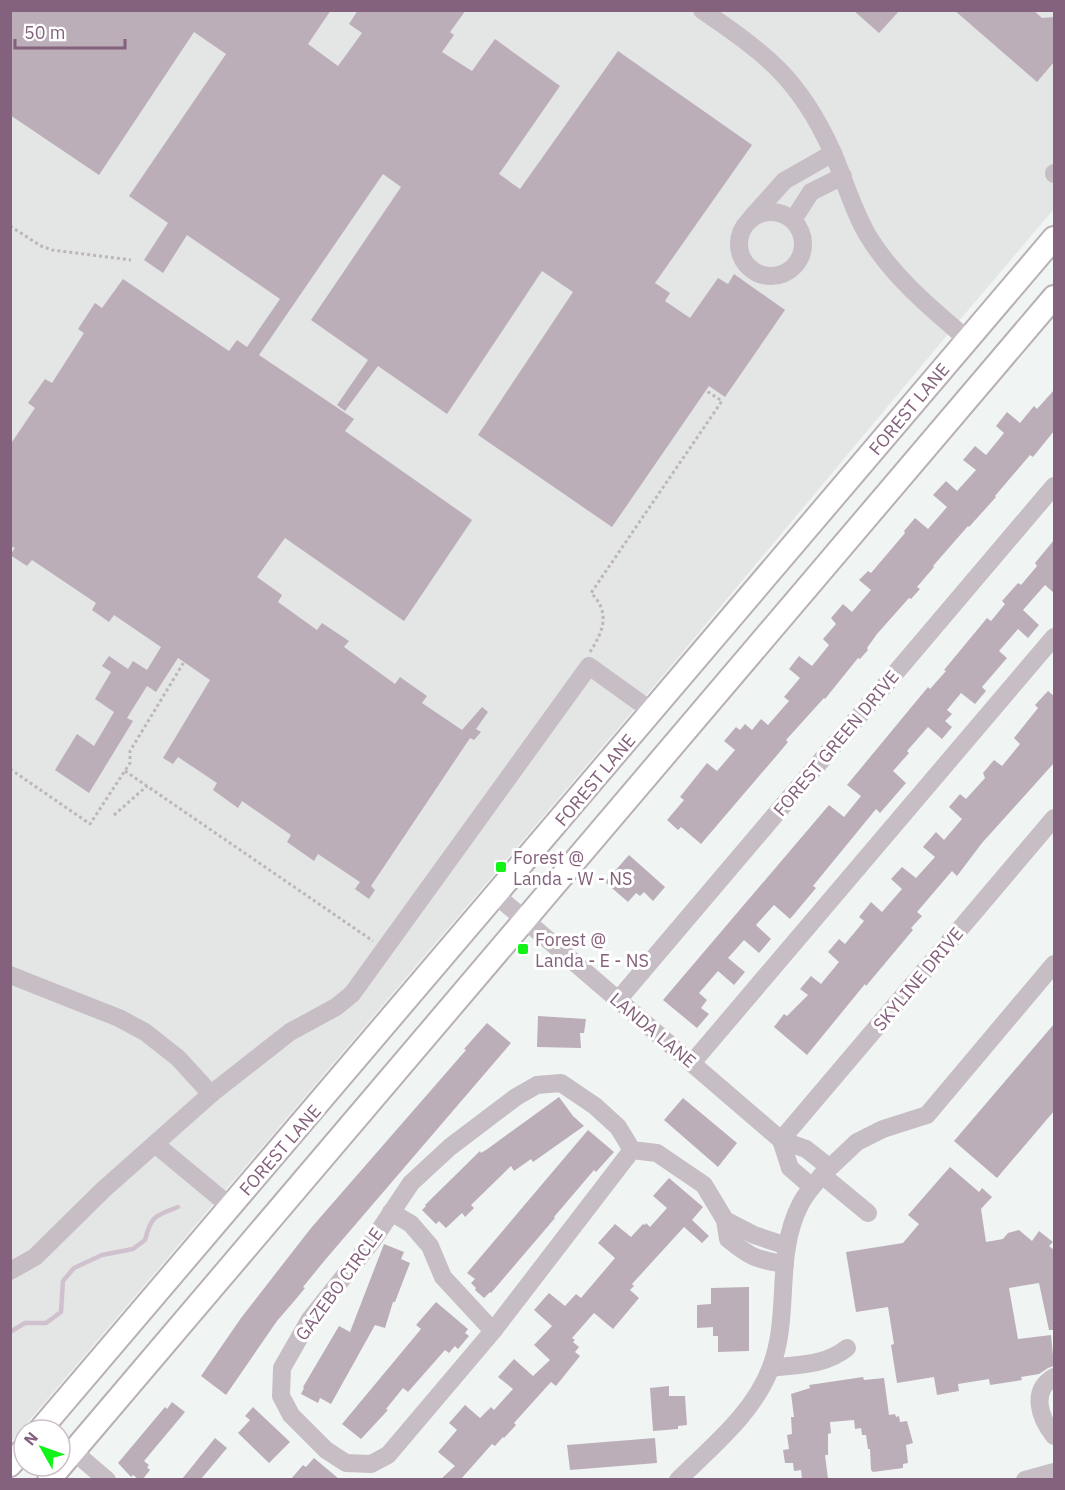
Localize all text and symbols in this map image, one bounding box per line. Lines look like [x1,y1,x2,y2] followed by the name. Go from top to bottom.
[15,12,124,50] scale bar
[24,21,66,44] text: 50 m
[864,358,954,460] street label: FOREST LANE
[768,665,904,821] street label: FOREST GREEN DRIVE
[550,729,640,831] street label: FOREST LANE
[513,846,632,890] place label: Forest @ Landa - W - NS
[494,860,508,874] marker: Forest @ Landa - W - NS
[868,922,968,1036] street label: SKYLINE DRIVE
[535,928,649,972] place label: Forest @ Landa - E - NS
[516,942,530,956] marker: Forest @ Landa - E - NS
[605,987,701,1073] street label: LANDA LANE
[234,1100,326,1200] street label: FOREST LANE
[290,1223,388,1345] street label: GAZEBO CIRCLE
[12,1418,72,1478] north arrow
[19,1427,42,1449] text: N

